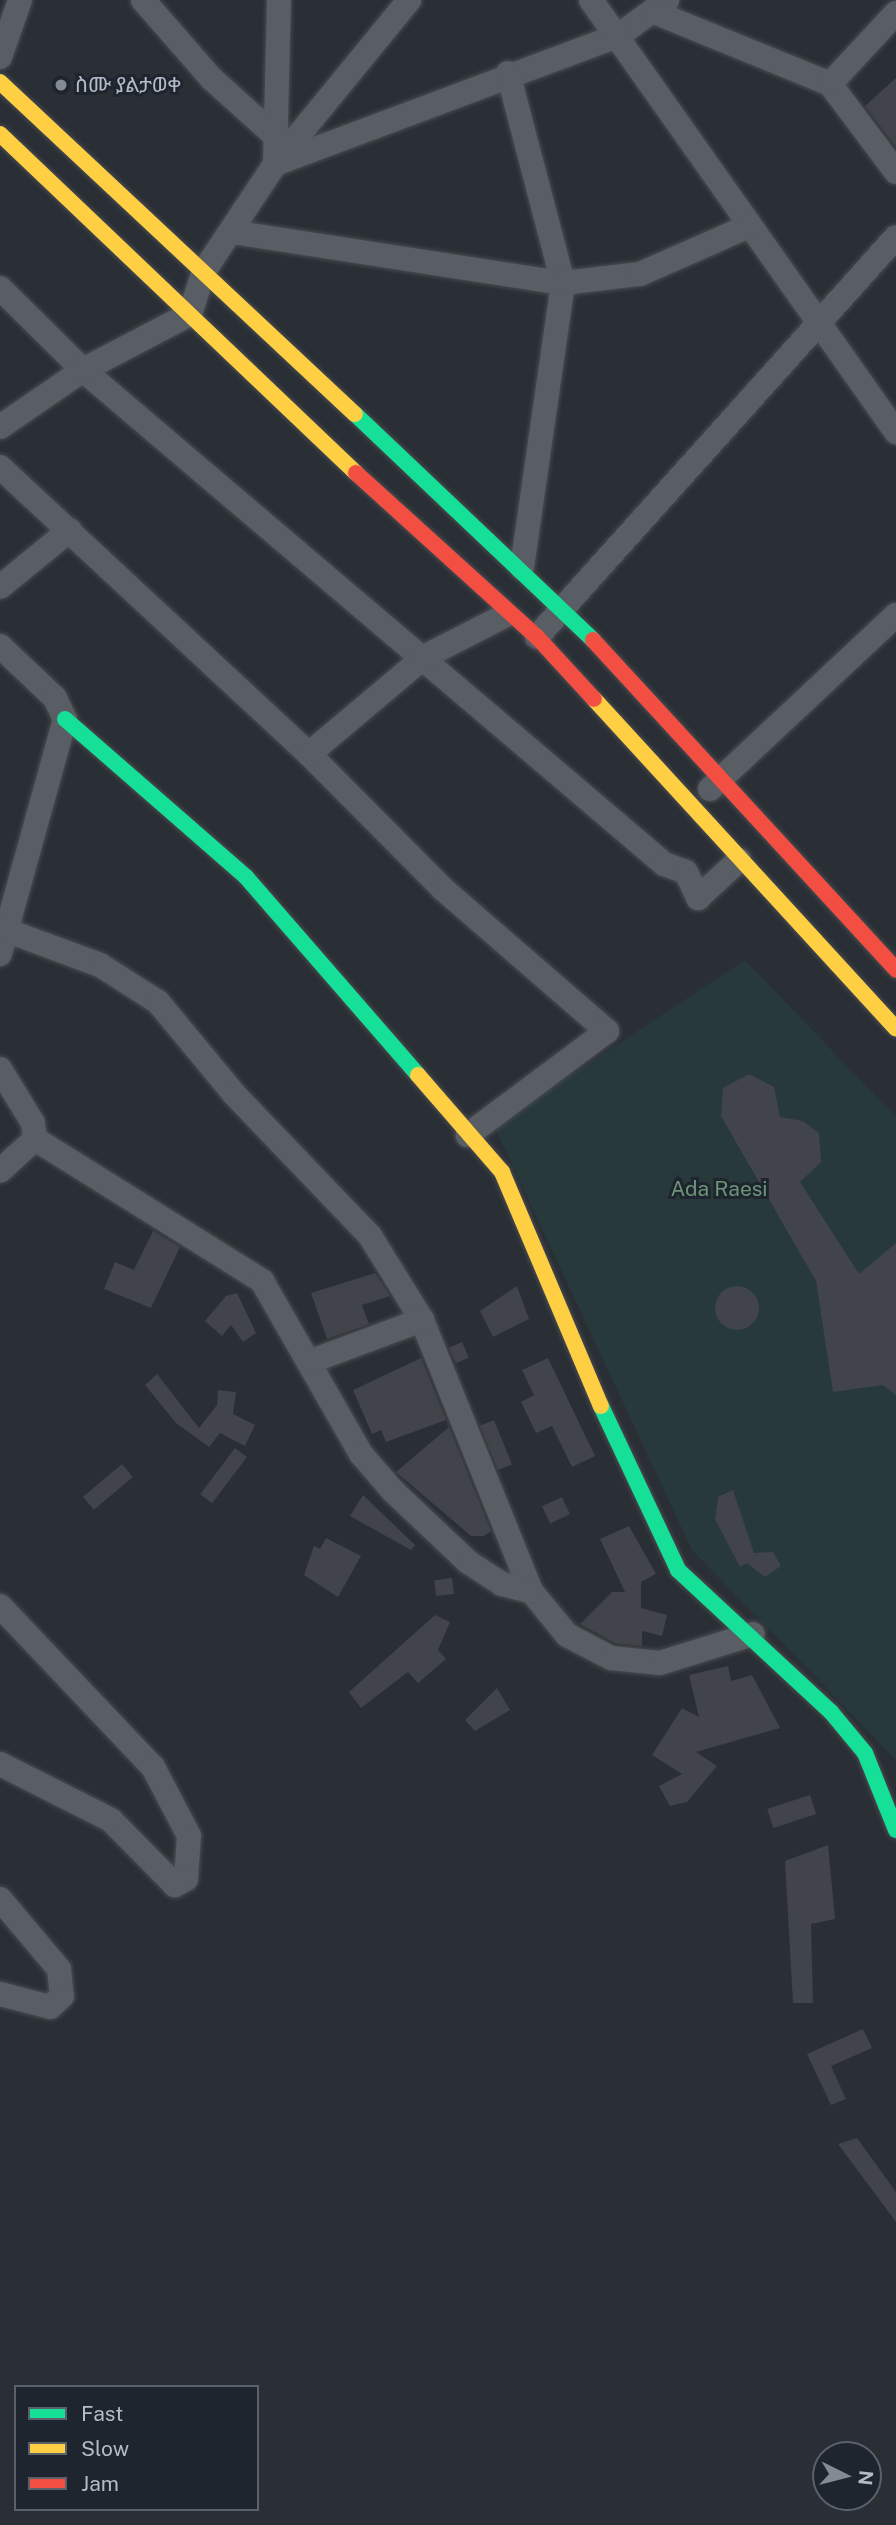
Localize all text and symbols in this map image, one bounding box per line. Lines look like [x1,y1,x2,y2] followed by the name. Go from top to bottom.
[75,72,181,98] place label: ስሙ ያልታወቀ
[53,77,69,93] marker: ስሙ ያልታወቀ
[670,1176,768,1202] park label: Ada Raesi
[14,2385,259,2511] legend
[81,2401,123,2426] text: Fast
[81,2436,129,2461] text: Slow
[812,2441,882,2511] north arrow
[854,2469,878,2487] text: N
[81,2471,119,2496] text: Jam

